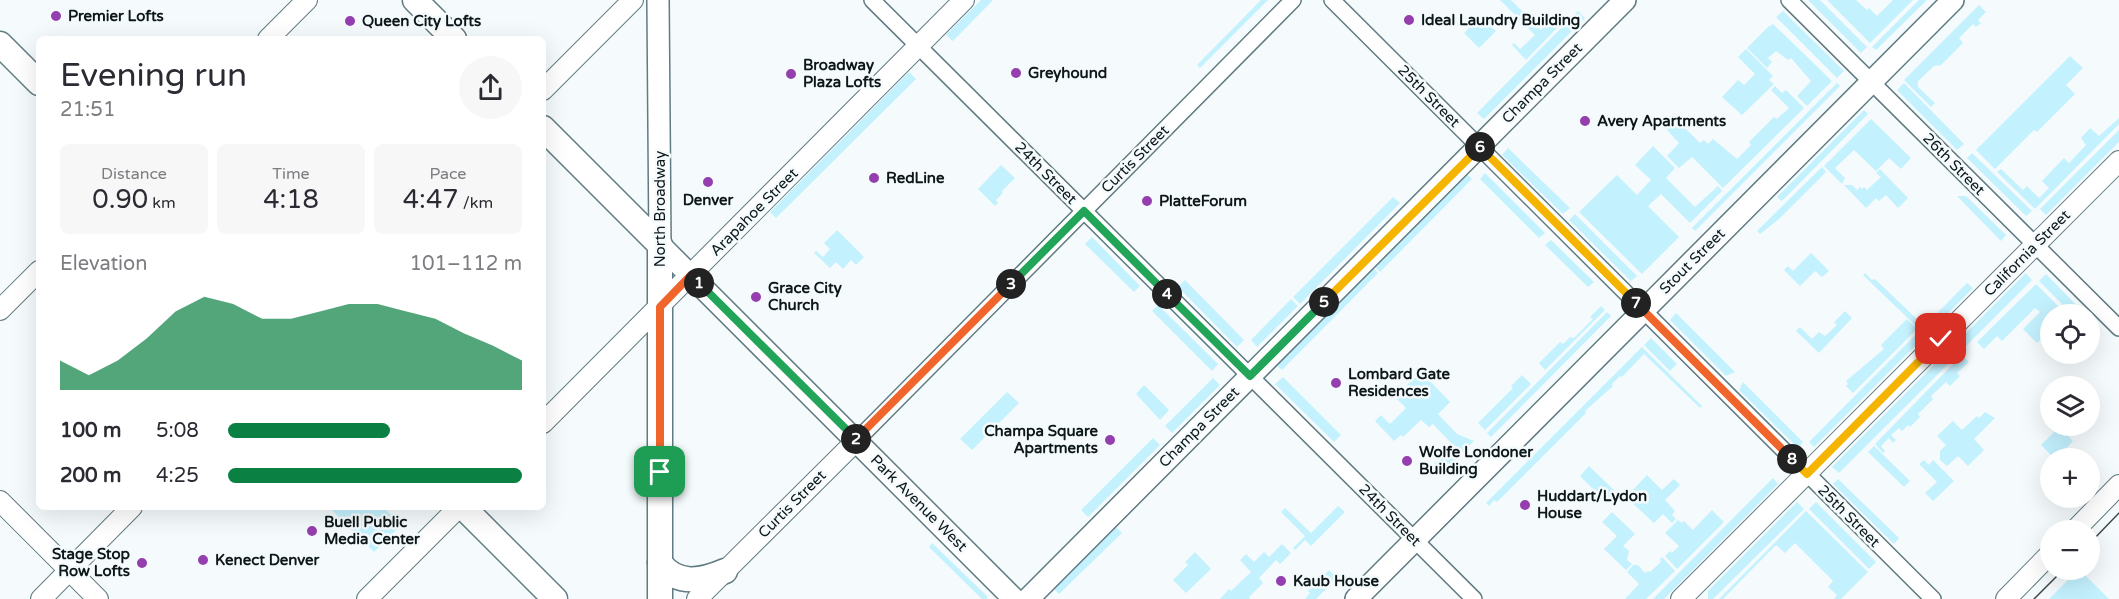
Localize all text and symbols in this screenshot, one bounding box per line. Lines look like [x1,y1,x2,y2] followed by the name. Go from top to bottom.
[68,7,164,25] place label: Premier Lofts
[49,9,63,23] marker: Premier Lofts
[1421,11,1580,30] place label: Ideal Laundry Building
[362,12,481,31] place label: Queen City Lofts
[1402,13,1416,27] marker: Ideal Laundry Building
[343,14,357,28] marker: Queen City Lofts
[1498,39,1586,127] street label: Champa Street
[60,56,247,95] text: Evening run
[459,56,522,119] button: share
[803,56,881,91] place label: Broadway Plaza Lofts
[1394,61,1464,131] street label: 25th Street
[1028,64,1107,83] place label: Greyhound
[1009,66,1023,80] marker: Greyhound
[784,67,798,81] marker: Broadway Plaza Lofts
[60,98,115,122] text: 21:51
[1597,112,1726,131] place label: Avery Apartments
[1578,114,1592,128] marker: Avery Apartments
[1097,121,1173,197] street label: Curtis Street
[1919,129,1989,199] street label: 26th Street
[1465,132,1495,162] pin: 6
[1475,137,1485,157] text: 6
[1011,138,1081,208] street label: 24th Street
[651,151,669,267] street label: North Broadway
[101,164,167,184] text: Distance
[272,164,310,184] text: Time
[430,164,466,184] text: Pace
[706,164,802,260] street label: Arapahoe Street
[886,169,945,187] place label: RedLine
[867,171,881,185] marker: RedLine
[701,175,715,189] marker: Denver
[92,184,148,215] text: 0.90
[263,184,319,215] text: 4:18
[403,184,459,215] text: 4:47
[683,191,734,209] place label: Denver
[1159,192,1247,210] place label: PlatteForum
[148,193,176,213] text: km
[459,193,493,213] text: /km
[1140,194,1154,208] marker: PlatteForum
[1980,206,2074,300] street label: California Street
[1655,224,1729,298] street label: Stout Street
[60,252,147,276] text: Elevation
[409,252,522,276] text: 101–112 m
[684,268,714,298] pin: 1
[996,269,1026,299] pin: 3
[694,273,704,293] text: 1
[1006,274,1016,294] text: 3
[768,279,842,314] place label: Grace City Church
[1152,279,1182,309] pin: 4
[1162,284,1172,304] text: 4
[1309,287,1339,317] pin: 5
[1621,288,1651,318] pin: 7
[749,290,763,304] marker: Grace City Church
[1319,292,1329,312] text: 5
[1631,293,1641,313] text: 7
[2040,304,2100,580] map controls
[2040,304,2100,364] button: locate
[1915,313,1966,364] pin
[1924,322,1957,355] icon: check
[1348,365,1451,400] place label: Lombard Gate Residences
[1329,376,1343,390] marker: Lombard Gate Residences
[2040,376,2100,436] button: layers
[1155,383,1243,471] street label: Champa Street
[60,419,121,443] text: 100 m
[156,419,199,443] text: 5:08
[984,422,1099,458] place label: Champa Square Apartments
[841,424,871,454] pin: 2
[851,429,861,449] text: 2
[1103,433,1117,447] marker: Champa Square Apartments
[1419,443,1533,479] place label: Wolfe Londoner Building
[1777,444,1807,474] pin: 8
[634,446,685,497] pin
[2040,448,2100,508] button: +
[1787,449,1797,469] text: 8
[867,451,971,555] street label: Park Avenue West
[1400,454,1414,468] marker: Wolfe Londoner Building
[643,455,676,488] icon: arrive
[60,464,121,488] text: 200 m
[156,464,199,488] text: 4:25
[754,466,830,542] street label: Curtis Street
[1355,480,1425,550] street label: 24th Street
[1814,481,1884,551] street label: 25th Street
[1537,487,1647,522] place label: Huddart/Lydon House
[1518,498,1532,512] marker: Huddart/Lydon House
[324,513,420,548] place label: Buell Public Media Center
[2040,520,2100,580] button: −
[305,524,319,538] marker: Buell Public Media Center
[52,545,131,580] place label: Stage Stop Row Lofts
[215,551,320,569] place label: Kenect Denver
[196,553,210,567] marker: Kenect Denver
[135,556,149,570] marker: Stage Stop Row Lofts
[1293,572,1379,590] place label: Kaub House
[1274,574,1288,588] marker: Kaub House

